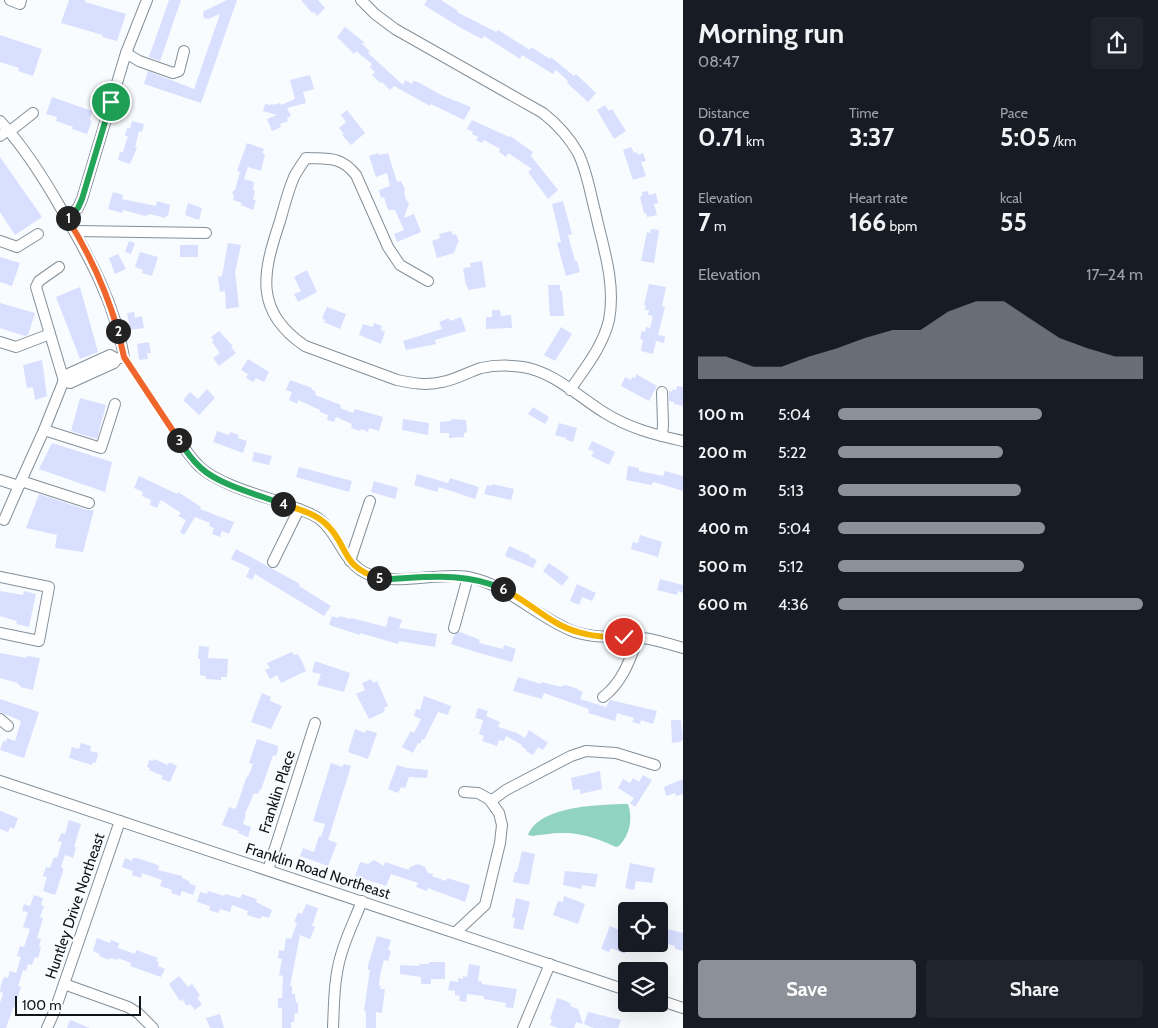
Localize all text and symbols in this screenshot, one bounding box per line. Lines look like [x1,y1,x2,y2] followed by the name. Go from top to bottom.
[698,16,844,50] text: Morning run
[1091,17,1143,69] button: share
[698,52,740,71] text: 08:47
[90,81,132,123] pin
[97,88,125,116] icon: arrive
[698,104,750,122] text: Distance
[849,104,879,122] text: Time
[1000,104,1028,122] text: Pace
[698,122,743,152] text: 0.71
[849,122,894,152] text: 3:37
[1000,122,1050,152] text: 5:05
[743,132,765,150] text: km
[1050,132,1076,150] text: /km
[698,189,753,207] text: Elevation
[849,189,908,207] text: Heart rate
[1000,189,1022,207] text: kcal
[56,206,80,230] pin: 1
[698,207,711,237] text: 7
[849,207,886,237] text: 166
[1000,207,1027,237] text: 55
[66,209,71,227] text: 1
[711,217,726,235] text: m
[886,217,917,235] text: bpm
[698,265,761,284] text: Elevation
[1086,265,1143,284] text: 17–24 m
[106,318,130,344] pin: 2
[115,322,122,340] text: 2
[698,405,744,424] text: 100 m
[778,405,810,424] text: 5:04
[166,428,192,452] pin: 3
[176,431,183,449] text: 3
[698,443,747,462] text: 200 m
[778,443,807,462] text: 5:22
[698,481,747,500] text: 300 m
[778,481,804,500] text: 5:13
[270,492,296,516] pin: 4
[279,495,288,513] text: 4
[698,519,748,538] text: 400 m
[778,519,810,538] text: 5:04
[698,557,747,576] text: 500 m
[778,557,804,576] text: 5:12
[366,566,392,590] pin: 5
[376,569,383,587] text: 5
[490,576,516,602] pin: 6
[500,580,507,598] text: 6
[698,595,747,614] text: 600 m
[778,595,808,614] text: 4:36
[603,616,645,658] pin
[610,623,638,651] icon: check
[255,748,299,836] street label: Franklin Place
[42,831,108,981] street label: Huntley Drive Northeast
[243,839,393,903] street label: Franklin Road Northeast
[618,902,668,1012] map controls
[618,902,668,952] button: locate
[698,960,916,1018] button: Save
[926,960,1143,1018] button: Share
[618,962,668,1012] button: layers
[15,993,141,1016] scale bar
[22,996,62,1014] text: 100 m

